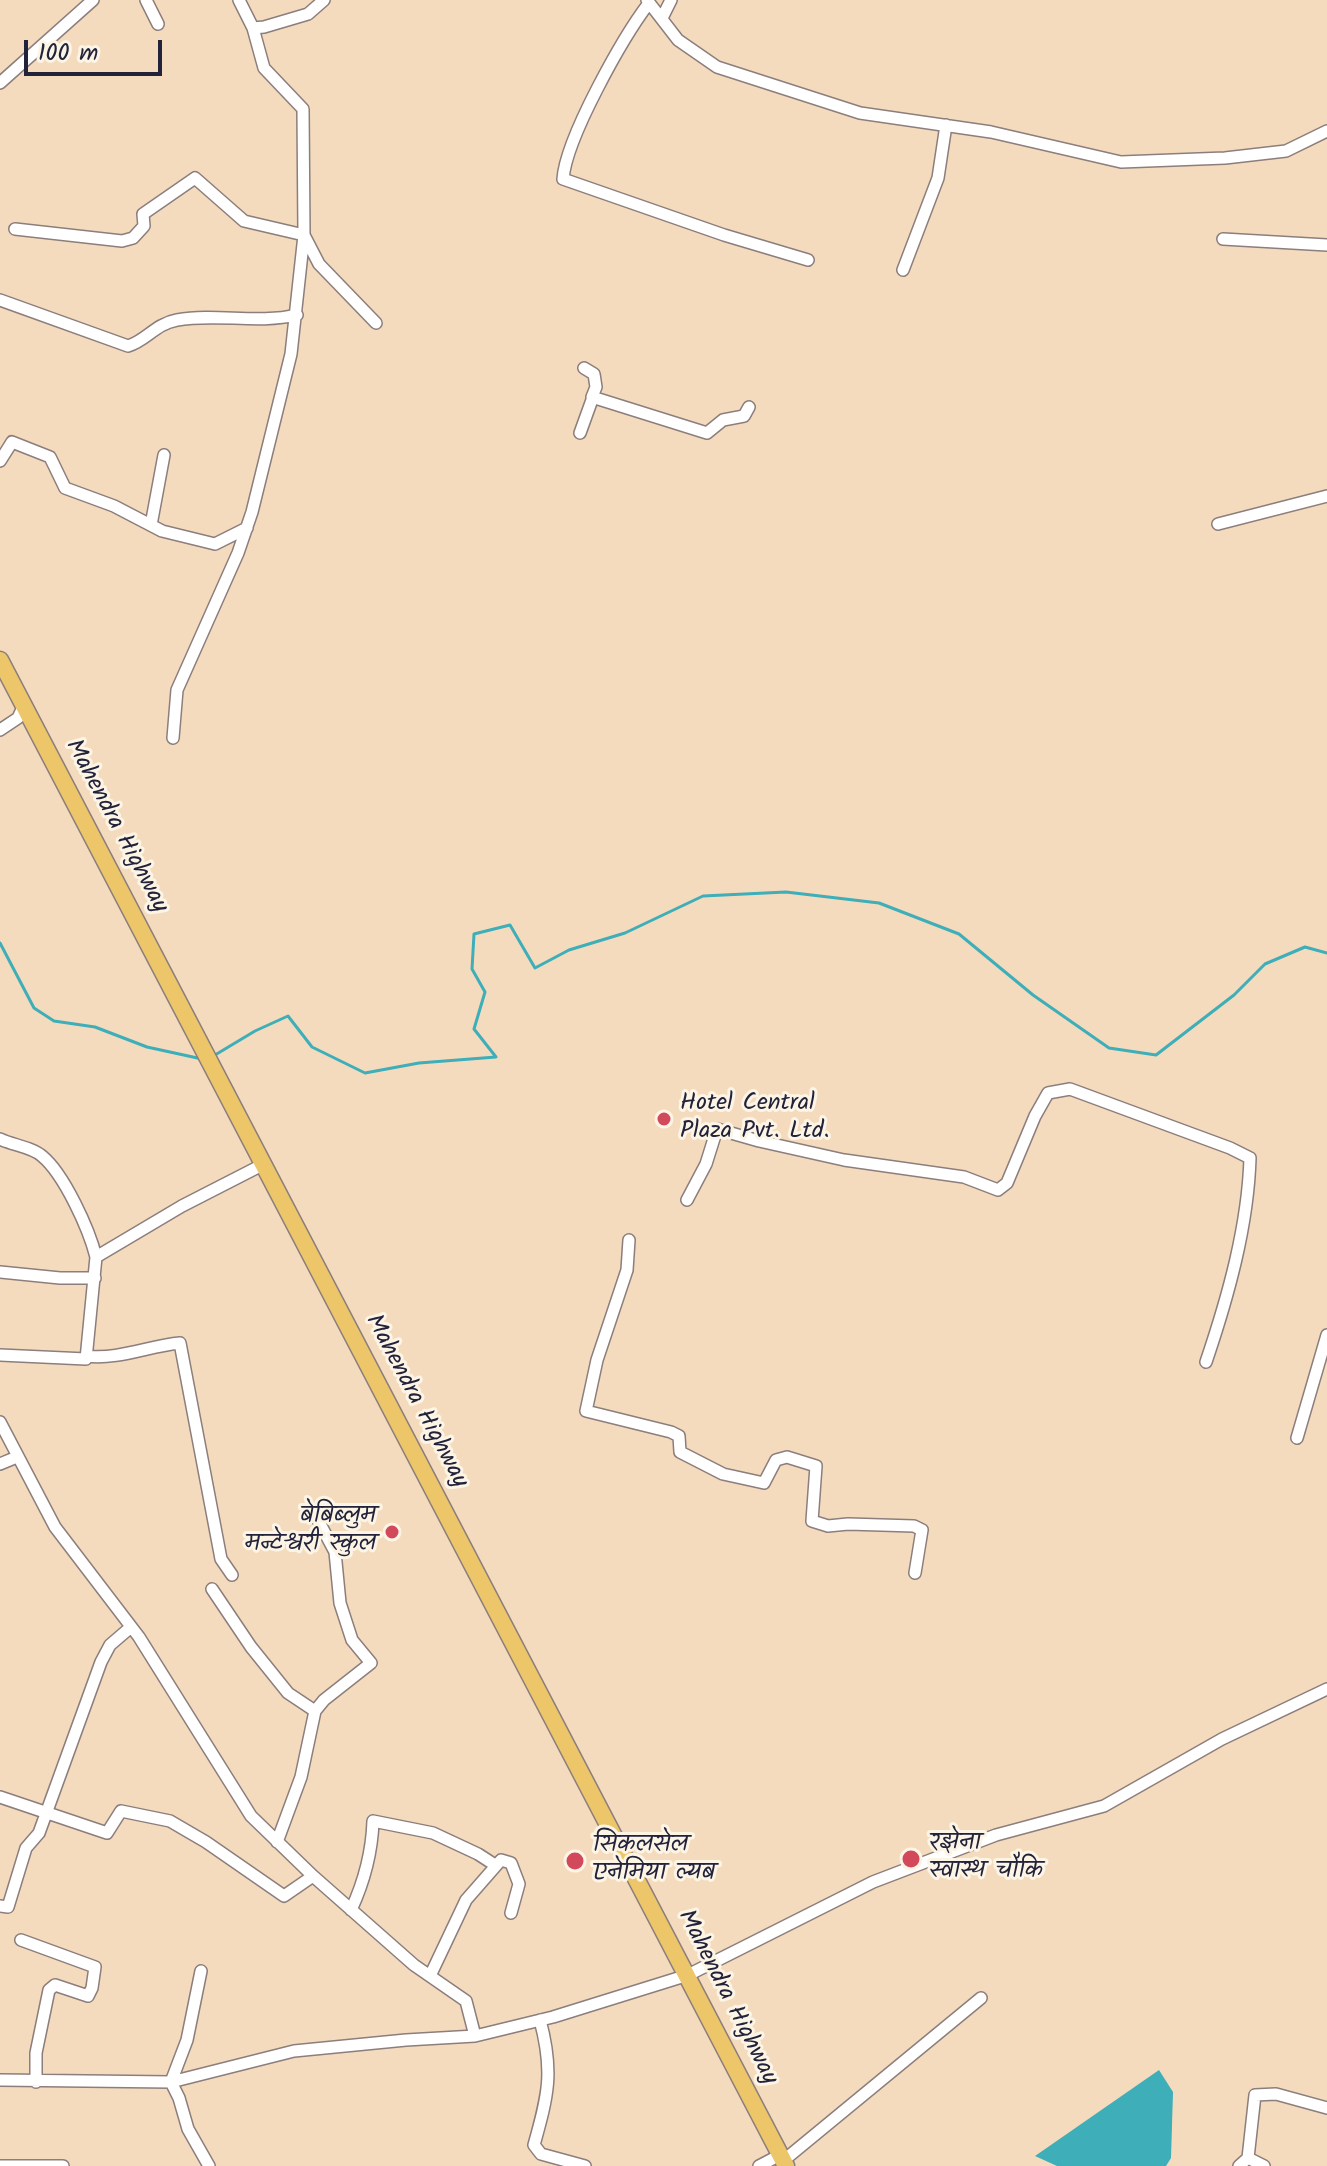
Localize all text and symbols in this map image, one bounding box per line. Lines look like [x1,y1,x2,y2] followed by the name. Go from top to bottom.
[28,24,166,74] scale bar
[38,34,98,73] text: 100 m
[57,735,173,919] street label: Mahendra Highway
[680,1091,829,1147] place label: Hotel Central Plaza Pvt. Ltd.
[655,1110,673,1128] marker: Hotel Central Plaza Pvt. Ltd.
[357,1310,473,1494] street label: Mahendra Highway
[245,1504,376,1560] place label: बेबिब्लुम मन्टेश्वरी स्कुल
[383,1523,401,1541] marker: बेबिब्लुम मन्टेश्वरी स्कुल
[929,1831,1043,1887] place label: रझेना स्वास्थ चौकि
[593,1833,715,1889] place label: सिकलसेल एनेमिया ल्यब
[900,1848,922,1870] marker: रझेना स्वास्थ चौकि
[564,1850,586,1872] marker: सिकलसेल एनेमिया ल्यब
[670,1906,782,2090] street label: Mahendra Highway

